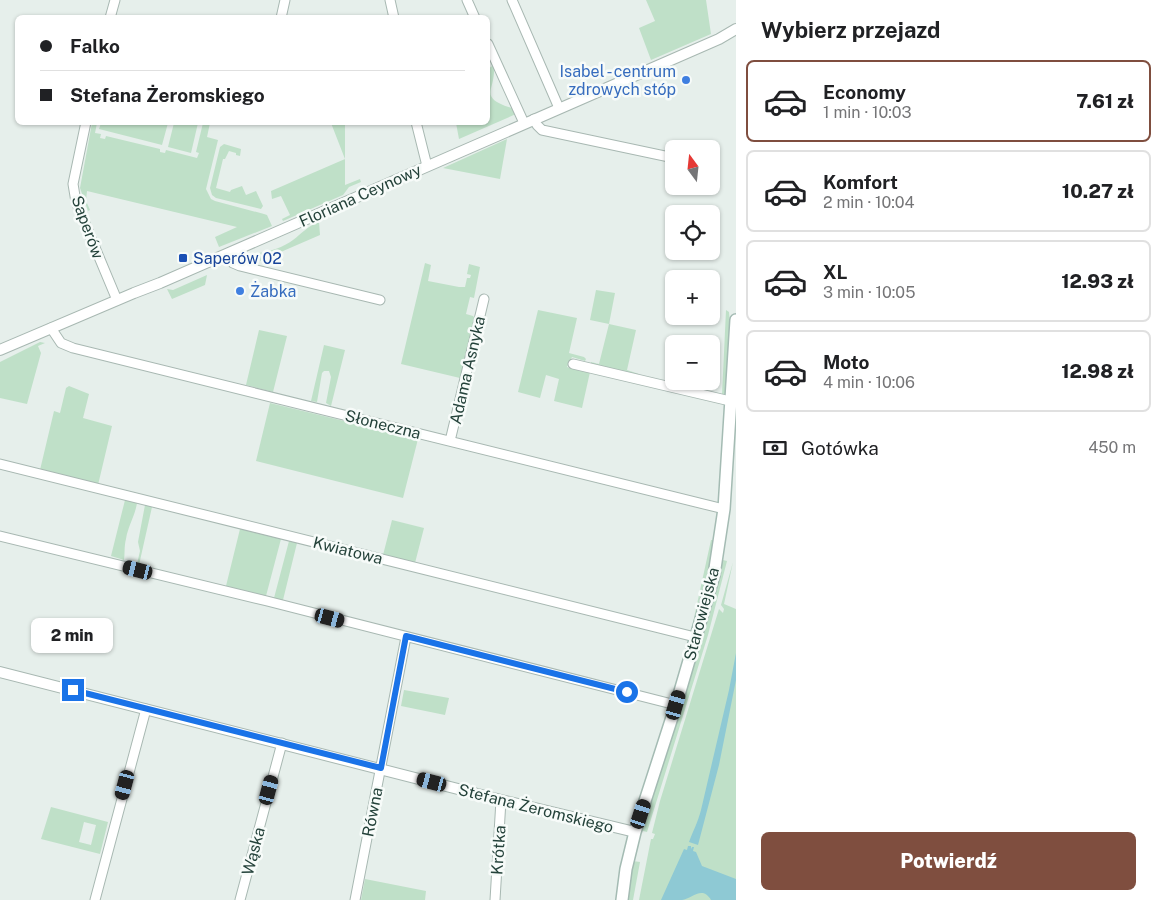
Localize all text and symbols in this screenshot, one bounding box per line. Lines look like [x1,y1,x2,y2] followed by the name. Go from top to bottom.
[761,17,941,43] text: Wybierz przejazd
[70,35,120,57] text: Falko
[560,62,676,99] place label: Isabel - centrum zdrowych stóp
[680,74,692,86] marker: Isabel - centrum zdrowych stóp
[763,79,808,124] icon: car
[823,81,906,103] text: Economy
[70,84,265,106] text: Stefana Żeromskiego
[1076,90,1134,112] text: 7.61 zł
[823,103,912,122] text: 1 min · 10:03
[665,140,720,195] north arrow
[665,140,720,390] map controls
[296,160,425,231] street label: Floriana Ceynowy
[763,169,808,214] icon: car
[823,171,898,193] text: Komfort
[1062,180,1134,202] text: 10.27 zł
[67,193,108,262] street label: Saperów
[823,193,915,212] text: 2 min · 10:04
[665,205,720,260] button: locate
[193,249,282,268] place label: Saperów 02
[177,252,189,264] marker: Saperów 02
[763,259,808,304] icon: car
[823,261,848,283] text: XL
[665,270,720,325] button: +
[1061,270,1134,292] text: 12.93 zł
[250,281,296,301] place label: Żabka
[823,283,915,302] text: 3 min · 10:05
[234,285,246,297] marker: Żabka
[446,314,489,426] street label: Adama Asnyka
[665,335,720,390] button: −
[763,349,808,394] icon: car
[823,351,869,373] text: Moto
[1061,360,1134,382] text: 12.98 zł
[823,373,915,392] text: 4 min · 10:06
[343,406,423,443] street label: Słoneczna
[761,434,789,462] icon: cash
[801,437,879,459] text: Gotówka
[1088,438,1136,457] text: 450 m
[311,533,385,568] street label: Kwiatowa
[121,559,154,581] car
[680,565,723,663] street label: Starowiejska
[313,607,346,629] car
[32,618,114,652] callout: 2 min
[51,626,93,645] text: 2 min
[62,679,84,701] route end
[616,681,638,703] route start
[664,689,687,721] car
[113,769,136,801] car
[415,771,448,793] car
[257,774,280,806] car
[456,779,616,837] street label: Stefana Żeromskiego
[358,786,387,838] street label: Równa
[629,797,652,831] car
[238,825,269,877] street label: Wąska
[487,825,510,875] street label: Krótka
[761,832,1136,890] button: Potwierdź

